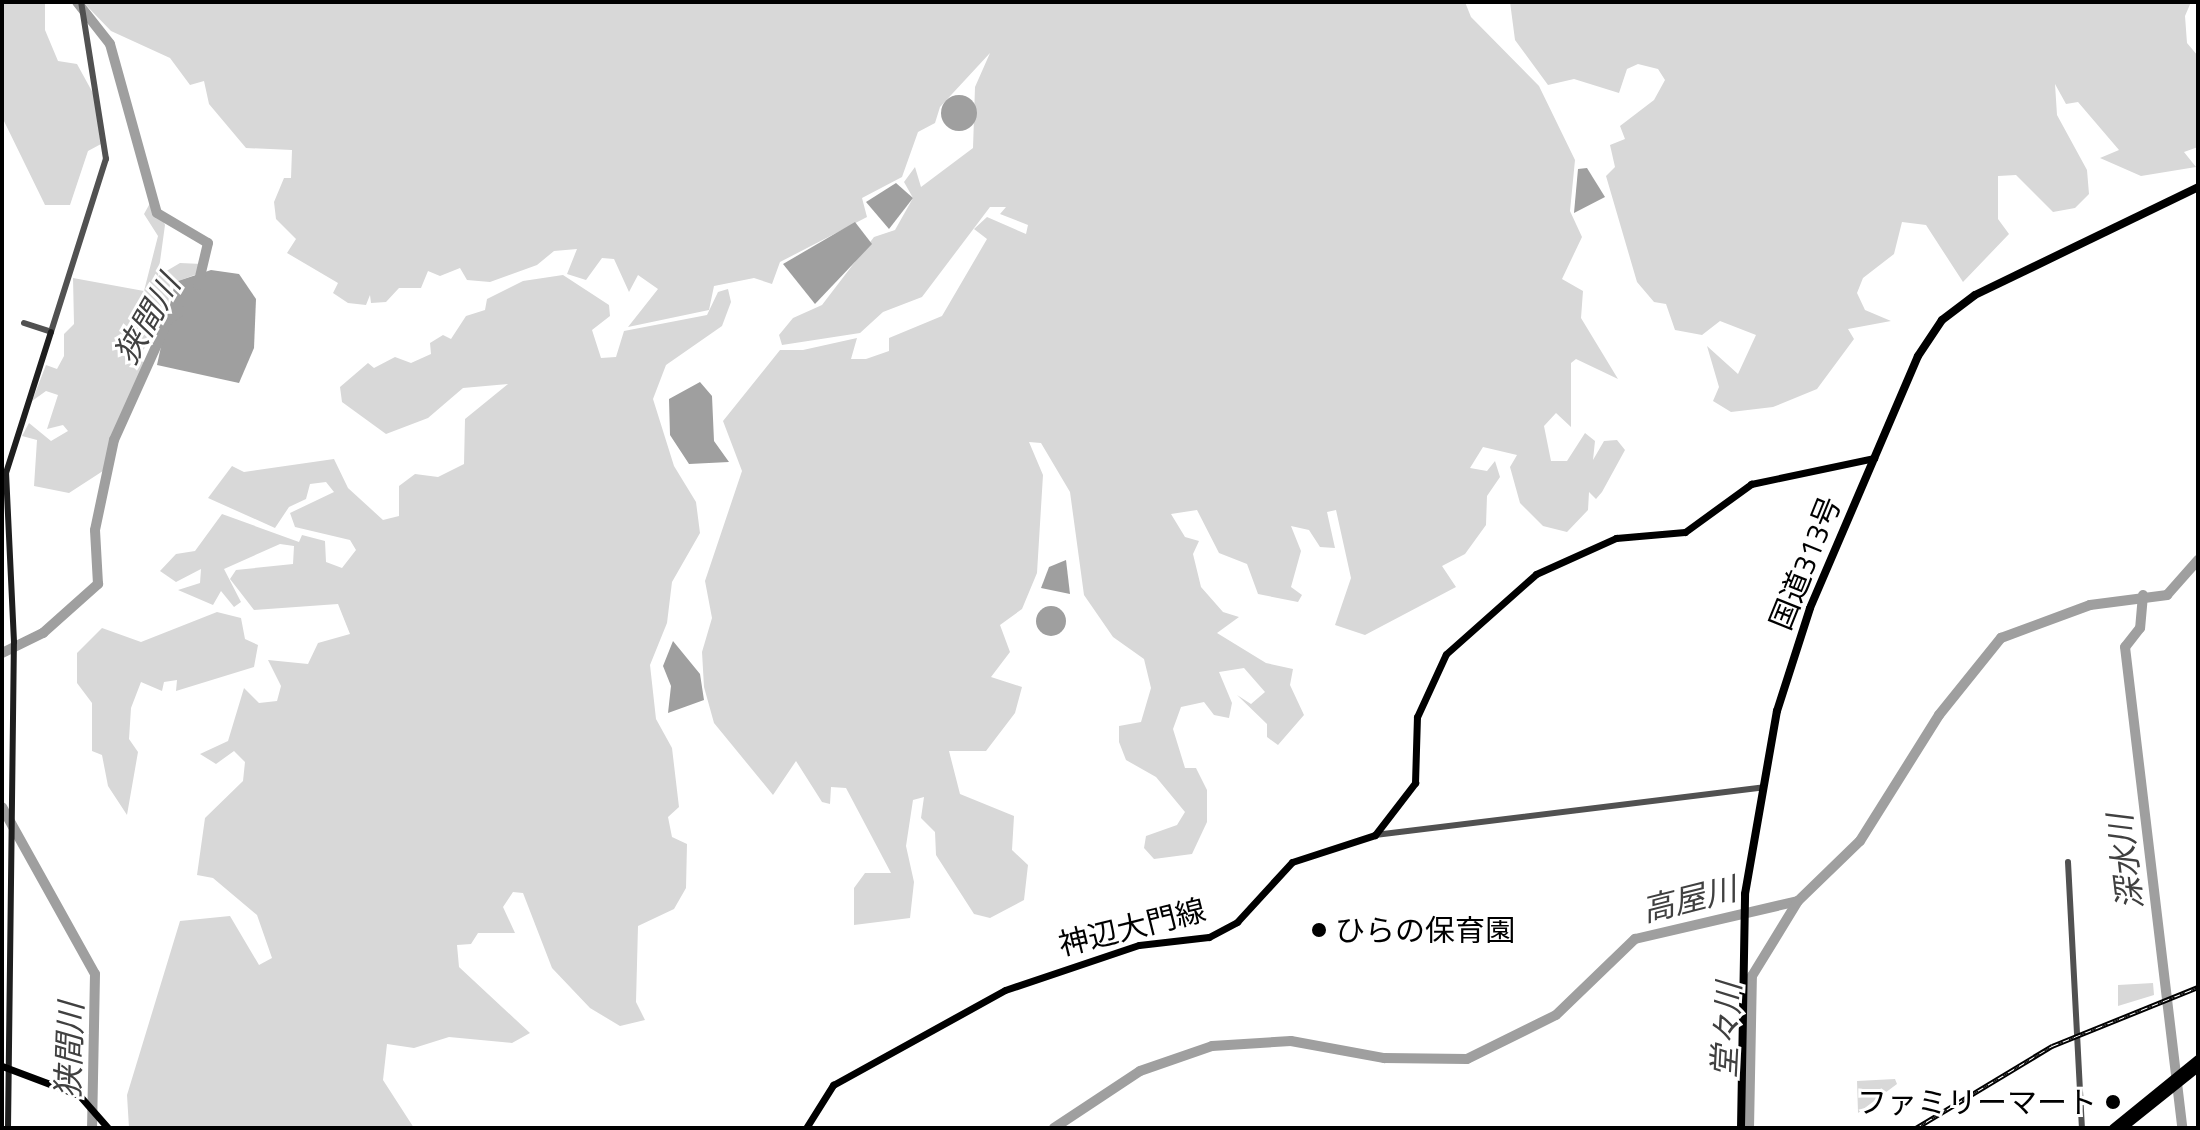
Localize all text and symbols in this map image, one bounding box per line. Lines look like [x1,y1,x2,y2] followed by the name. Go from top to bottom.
[106,268,188,370] water label: 狭間川
[1762,491,1848,635] street label: 国道313号
[2100,812,2150,912] water label: 深水川
[1638,869,1740,929] water label: 高屋川
[1055,891,1209,963] street label: 神辺大門線
[1335,912,1515,948] place label: ひらの保育園
[1310,921,1328,939] marker: ひらの保育園
[1704,981,1748,1079] water label: 堂々川
[48,1001,90,1099] water label: 狭間川
[1857,1084,2097,1120] place label: ファミリーマート
[2104,1093,2122,1111] marker: ファミリーマート

